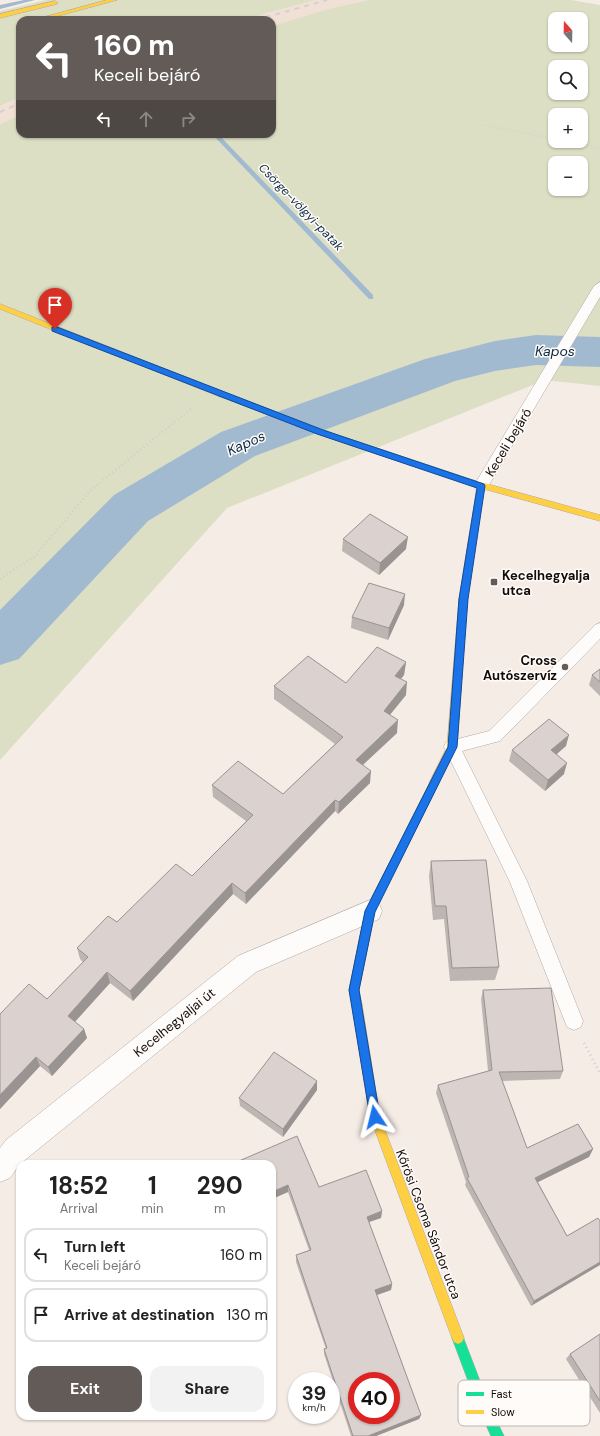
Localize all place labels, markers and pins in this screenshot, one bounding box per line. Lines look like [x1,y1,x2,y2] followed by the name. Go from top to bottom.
[38,288,72,329] pin
[502,567,590,599] place label: Kecelhegyalja utca
[489,577,499,587] marker: Kecelhegyalja utca
[483,652,557,684] place label: Cross Autószervíz
[560,662,570,672] marker: Cross Autószervíz

